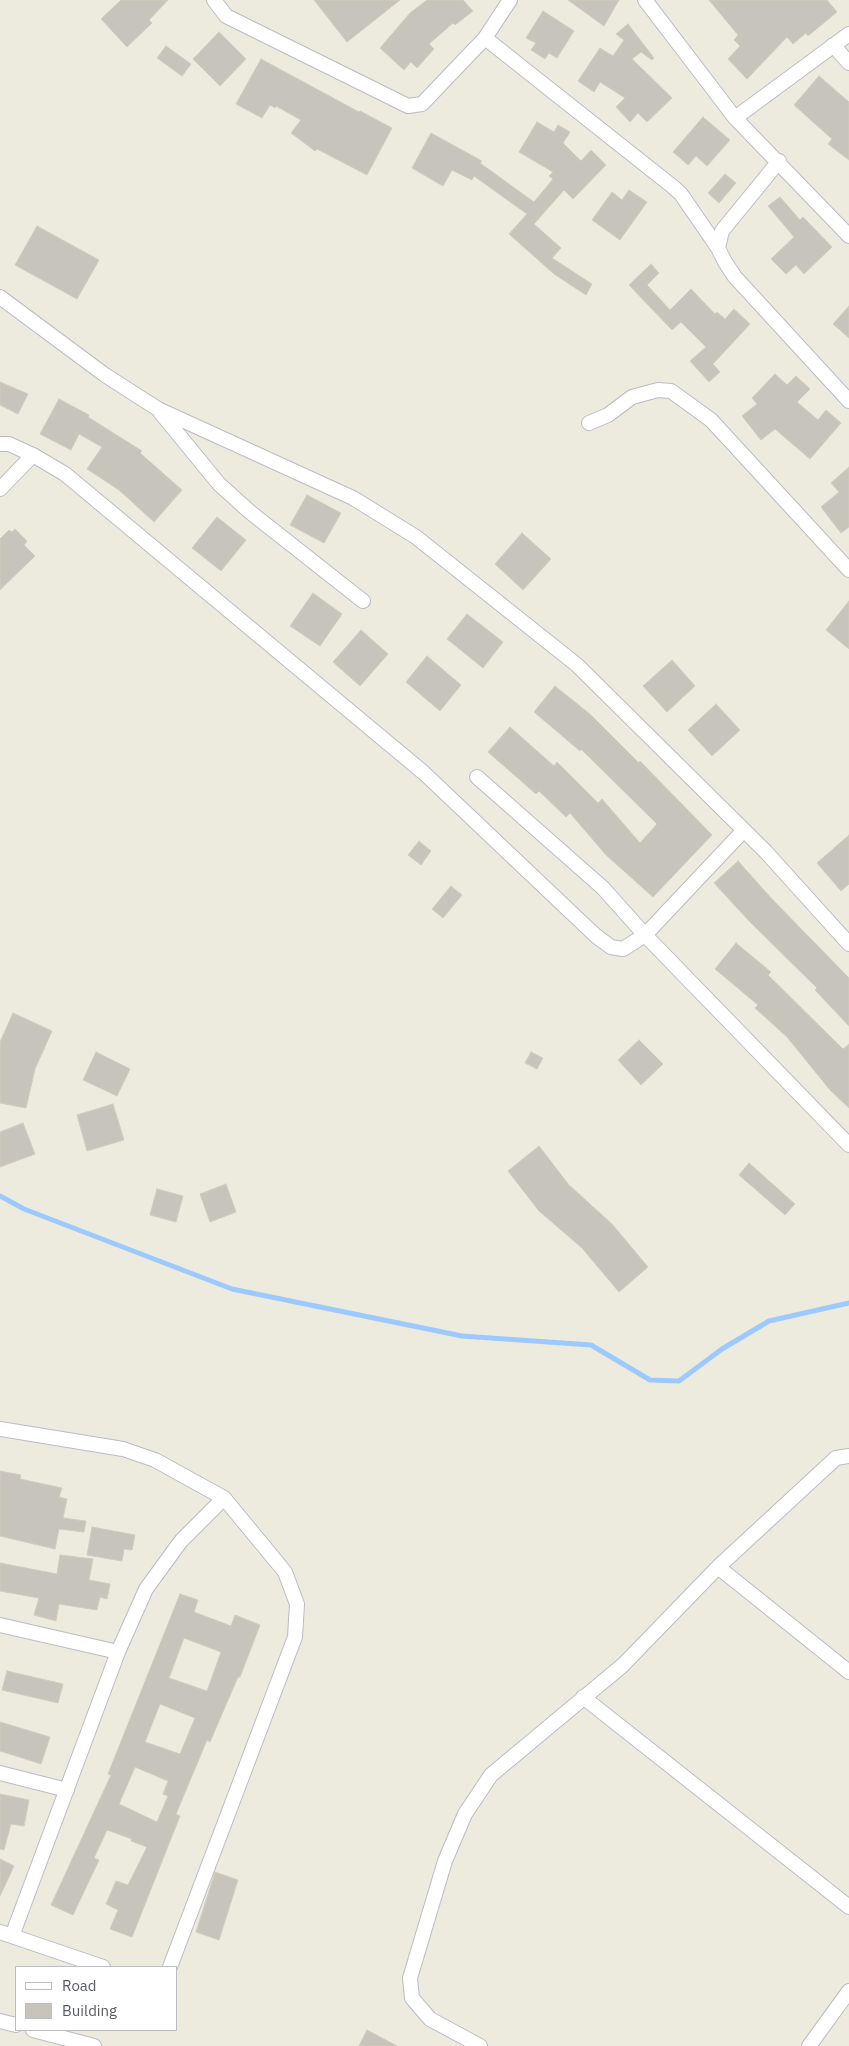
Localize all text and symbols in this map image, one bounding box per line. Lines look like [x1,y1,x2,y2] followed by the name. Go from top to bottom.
[15,1966,178,2031] legend
[62,1976,97,1995] text: Road
[62,2001,117,2020] text: Building

